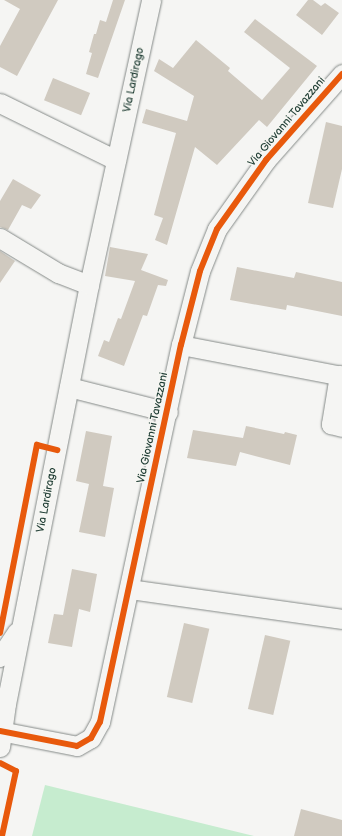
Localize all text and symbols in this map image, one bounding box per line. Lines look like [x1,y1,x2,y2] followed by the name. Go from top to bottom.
[121,46,147,114] street label: Via Lardirago
[246,74,328,170] street label: Via Giovanni Tavazzani
[135,371,171,485] street label: Via Giovanni Tavazzani
[34,466,60,534] street label: Via Lardirago

